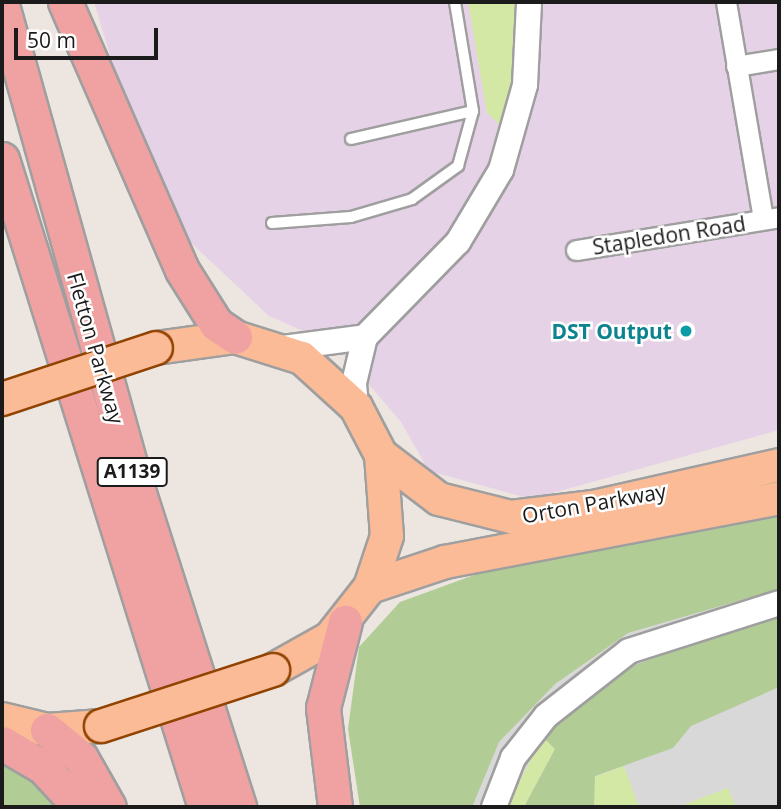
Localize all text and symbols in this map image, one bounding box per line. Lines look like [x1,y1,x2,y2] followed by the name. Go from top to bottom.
[18,14,161,58] scale bar
[27,26,76,54] text: 50 m
[591,210,747,260] street label: Stapledon Road
[62,269,130,427] street label: Fletton Parkway
[551,318,672,344] place label: DST Output
[678,323,694,339] marker: DST Output
[95,457,169,488] road number: A1139
[520,478,668,528] street label: Orton Parkway

